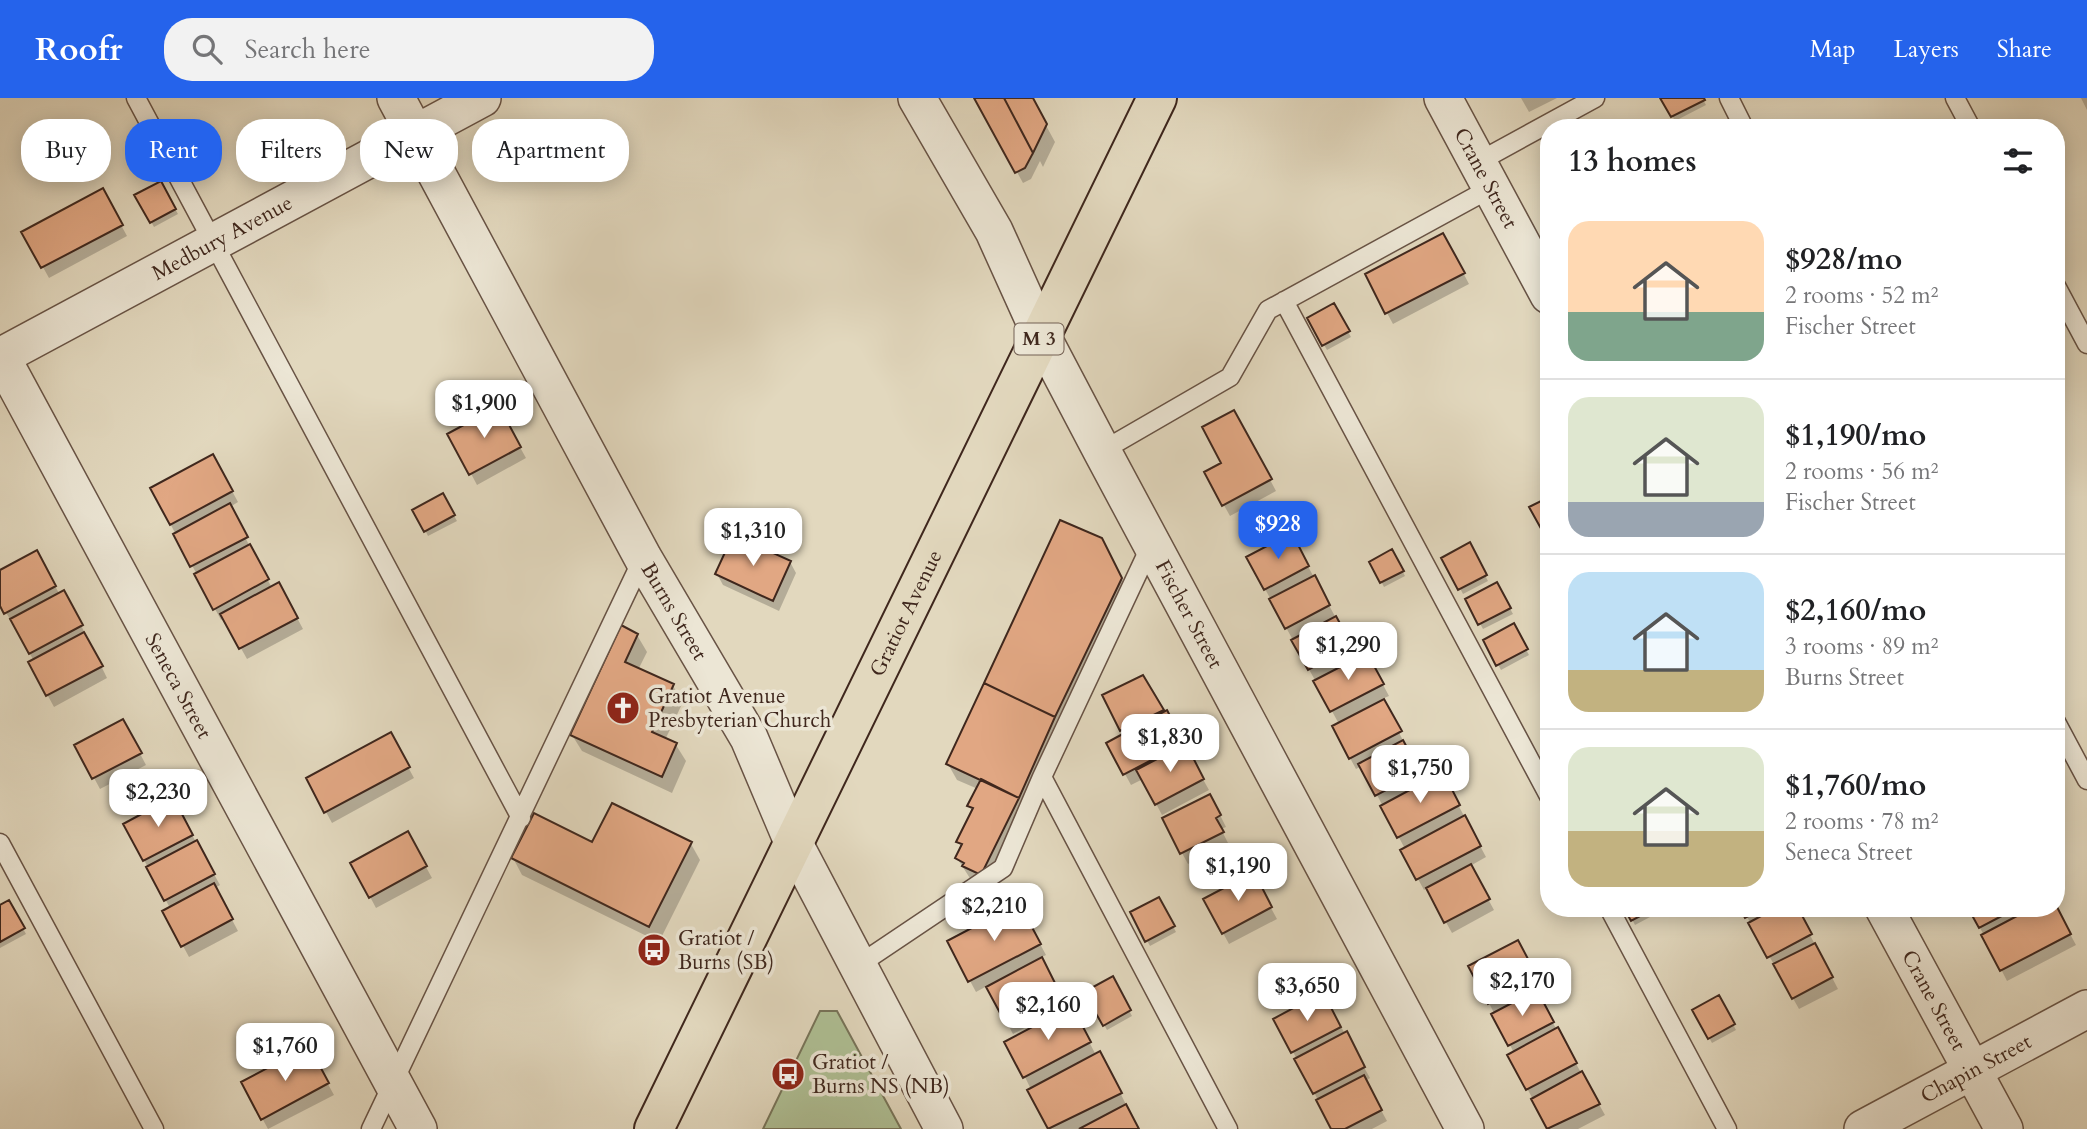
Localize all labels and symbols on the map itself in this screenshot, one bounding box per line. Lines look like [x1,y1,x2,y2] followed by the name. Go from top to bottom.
[1447,123,1525,234] street label: Crane Street
[146,188,298,287] street label: Medbury Avenue
[1014,324,1064,354] road number: M 3
[427,380,541,440] pin: $1,900
[1237,502,1319,561] pin: $928
[696,508,810,568] pin: $1,310
[862,545,949,681] street label: Gratiot Avenue
[1148,555,1231,674] street label: Fischer Street
[634,557,715,666] street label: Burns Street
[1291,622,1405,682] pin: $1,290
[138,628,219,744] street label: Seneca Street
[648,682,832,735] place label: Gratiot Avenue Presbyterian Church
[604,689,642,727] church icon: Gratiot Avenue Presbyterian Church
[1113,714,1227,774] pin: $1,830
[1363,746,1477,805] pin: $1,750
[101,770,215,829] pin: $2,230
[1181,844,1295,903] pin: $1,190
[937,884,1051,943] pin: $2,210
[678,924,774,977] place label: Gratiot / Burns (SB)
[635,931,673,969] bus stop icon: Gratiot / Burns (SB)
[1895,945,1973,1056] street label: Crane Street
[1465,958,1579,1018] pin: $2,170
[1250,964,1364,1023] pin: $3,650
[991,982,1105,1042] pin: $2,160
[228,1024,342,1083] pin: $1,760
[1915,1027,2037,1110] street label: Chapin Street
[812,1048,950,1101] place label: Gratiot / Burns NS (NB)
[769,1055,807,1093] bus stop icon: Gratiot / Burns NS (NB)

